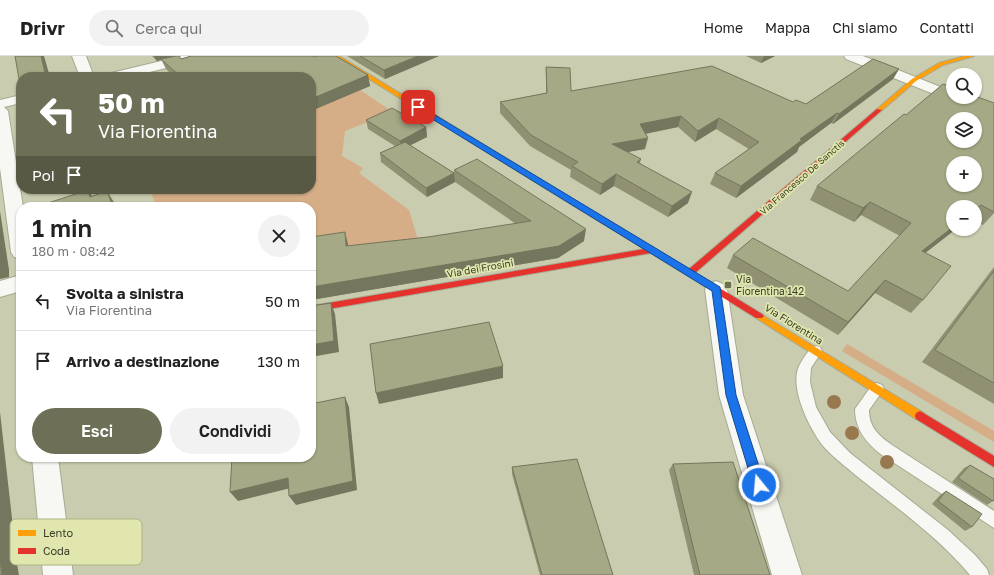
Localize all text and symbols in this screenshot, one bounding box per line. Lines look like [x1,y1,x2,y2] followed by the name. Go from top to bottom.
[89,10,369,46] search box
[20,16,65,39] text: Drivr
[103,17,125,39] icon: search
[135,19,202,37] text: Cerca qui
[704,19,743,36] text: Home
[765,19,810,36] text: Mappa
[832,19,897,36] text: Chi siamo
[919,19,974,36] text: Contatti
[946,68,982,236] map controls
[946,68,982,104] button: search
[98,86,165,119] text: 50 m
[32,88,84,140] icon: left
[401,90,435,124] pin
[407,96,429,118] icon: arrive
[946,112,982,148] button: layers
[98,120,217,142] text: Via Fiorentina
[757,137,847,217] street label: Via Francesco De Sanctis
[946,156,982,192] button: +
[63,164,85,186] icon: arrive
[32,166,55,184] text: Poi
[946,200,982,236] button: −
[32,213,92,242] text: 1 min
[258,215,300,257] button: close
[32,243,115,259] text: 180 m · 08:42
[446,256,514,280] street label: Via dei Frosini
[736,273,804,297] place label: Via Fiorentina 142
[723,280,733,290] marker: Via Fiorentina 142
[66,284,184,302] text: Svolta a sinistra
[32,290,54,312] icon: left
[265,292,300,310] text: 50 m
[763,301,825,347] street label: Via Fiorentina
[66,302,152,318] text: Via Fiorentina
[32,350,54,372] icon: arrive
[66,352,219,370] text: Arrivo a destinazione
[258,352,300,370] text: 130 m
[32,408,162,454] button: Esci
[170,408,300,454] button: Condividi
[738,464,780,506] position arrow
[10,519,142,565] legend
[43,526,74,539] text: Lento
[43,544,70,557] text: Coda

